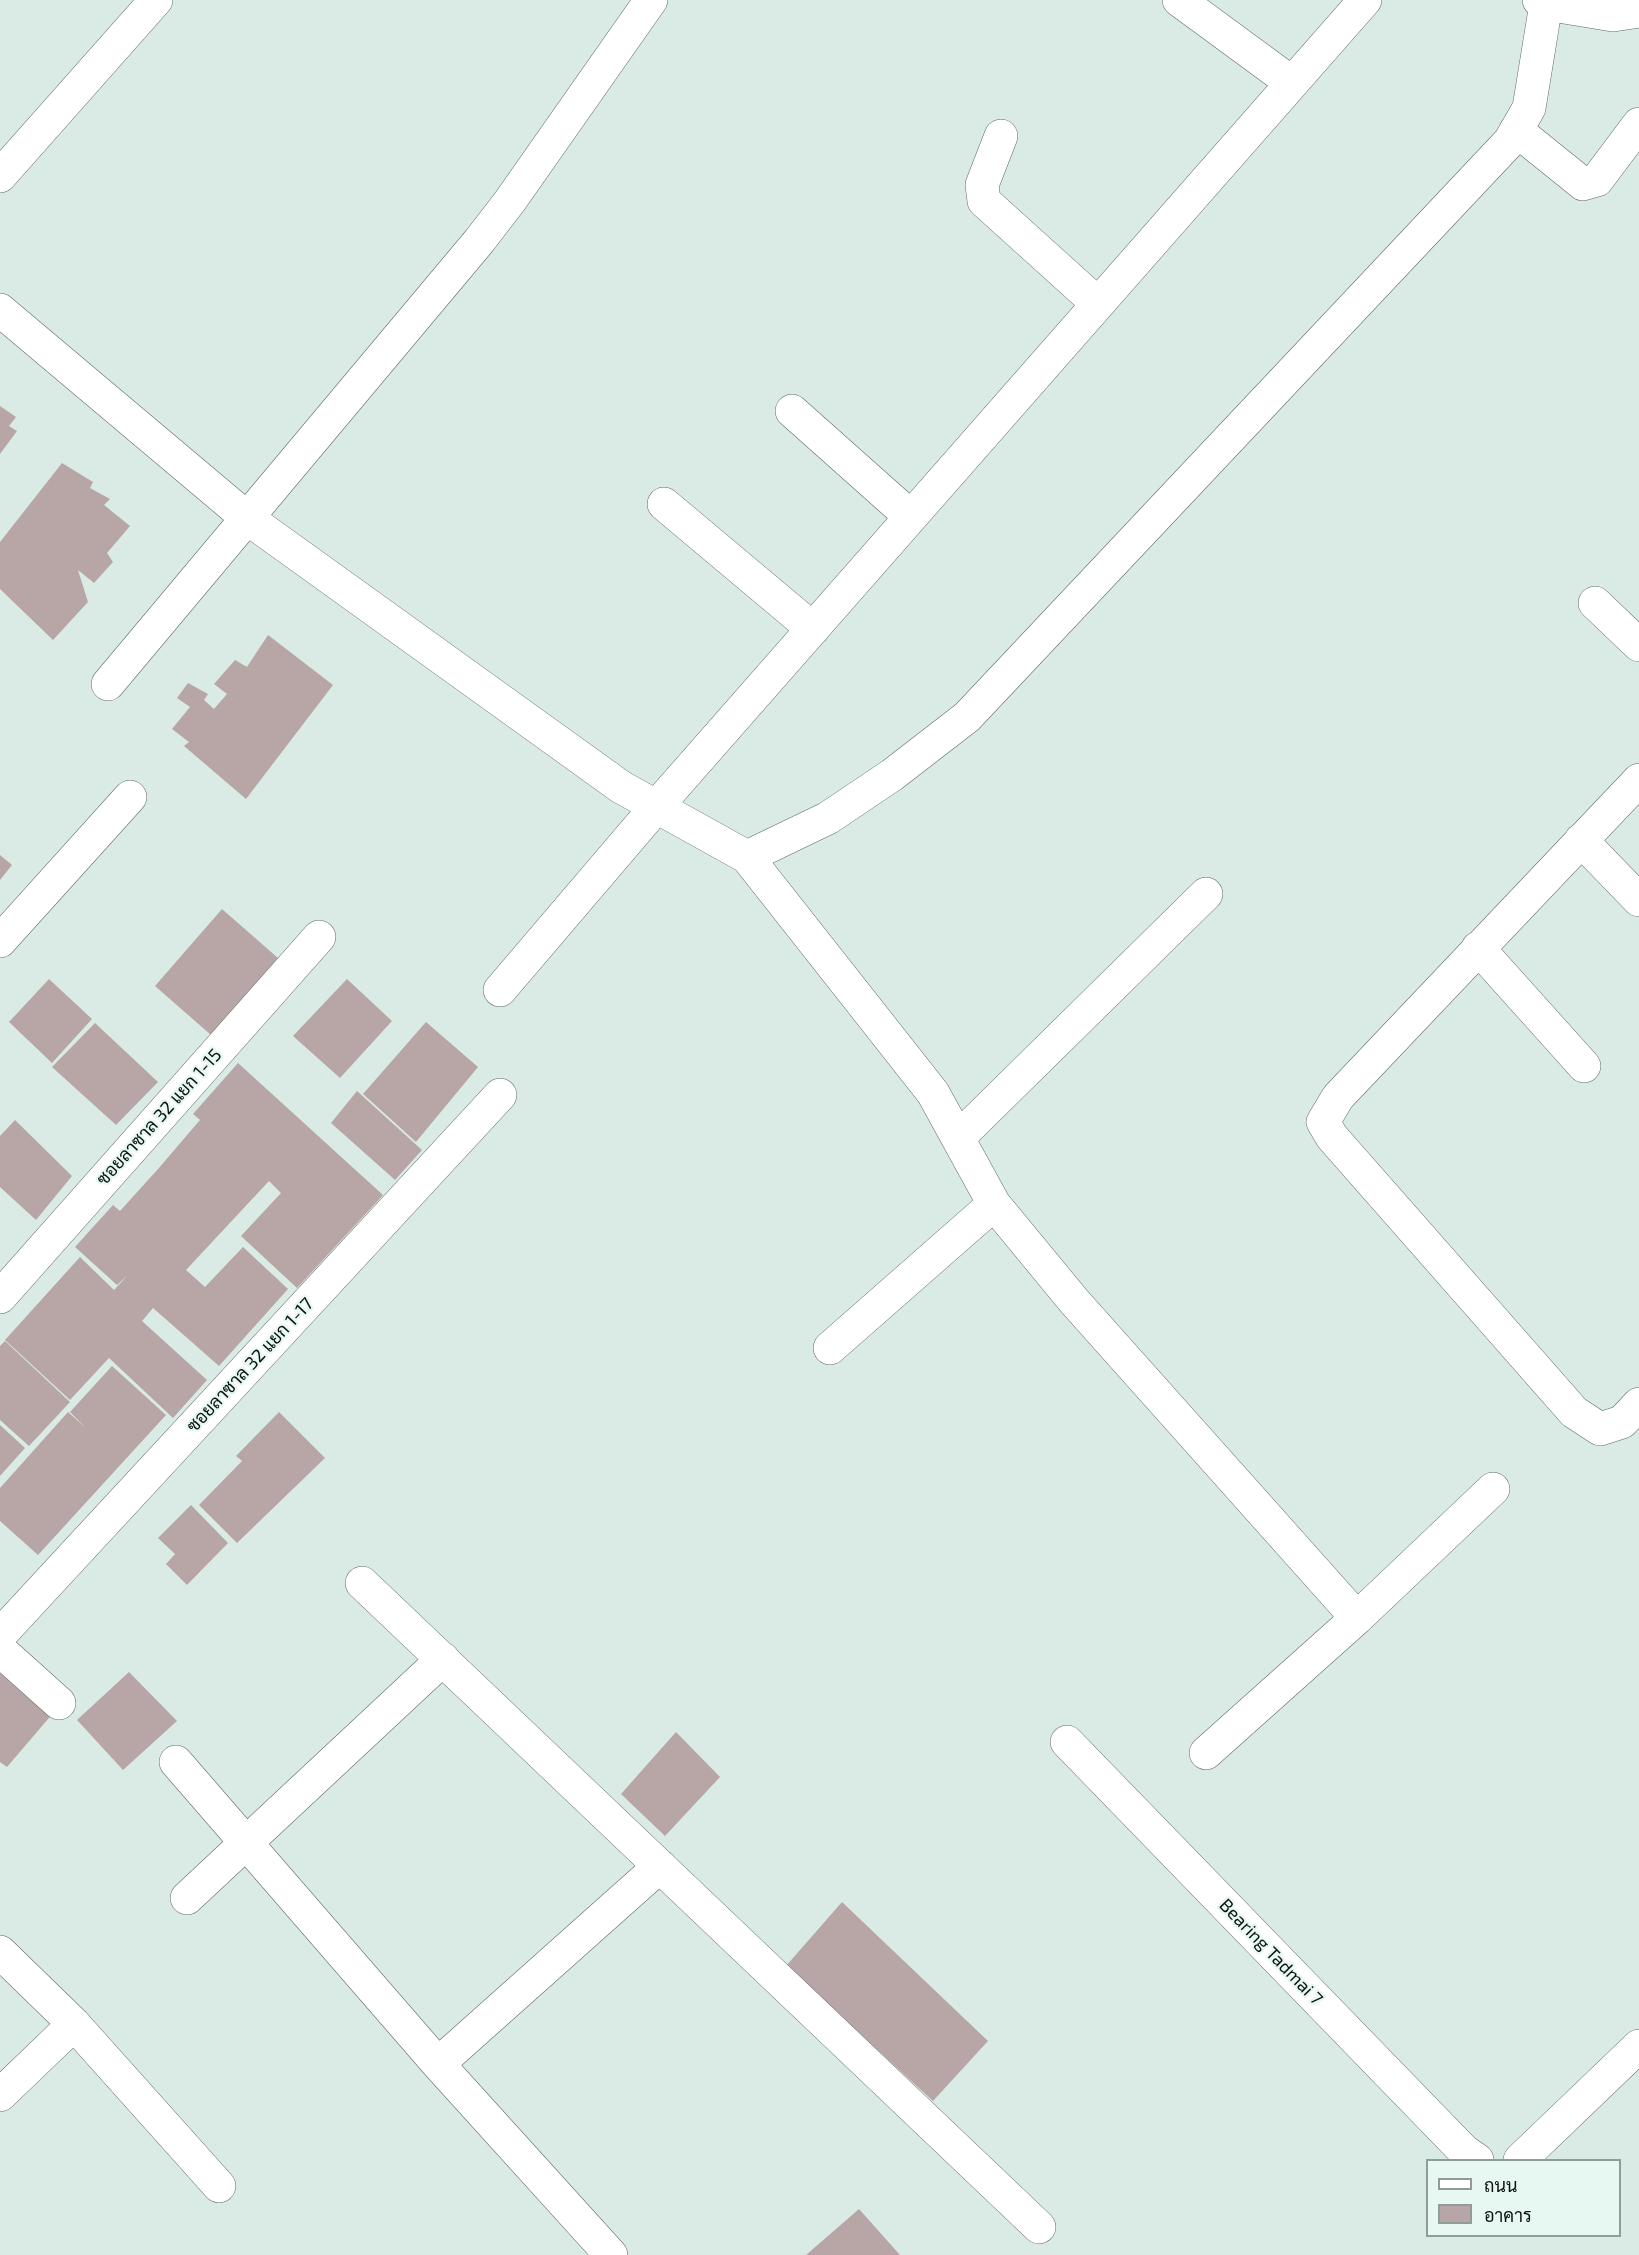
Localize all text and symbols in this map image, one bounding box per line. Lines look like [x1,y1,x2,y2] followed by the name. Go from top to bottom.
[92,1044,226,1190] street label: ซอยลาซาล 32 แยก 1-15
[182,1293,318,1437] street label: ซอยลาซาล 32 แยก 1-17
[1215,1894,1327,2010] street label: Bearing Tadmai 7
[1426,2159,1621,2237] legend
[1484,2174,1517,2196] text: ถนน
[1484,2204,1532,2226] text: อาคาร

